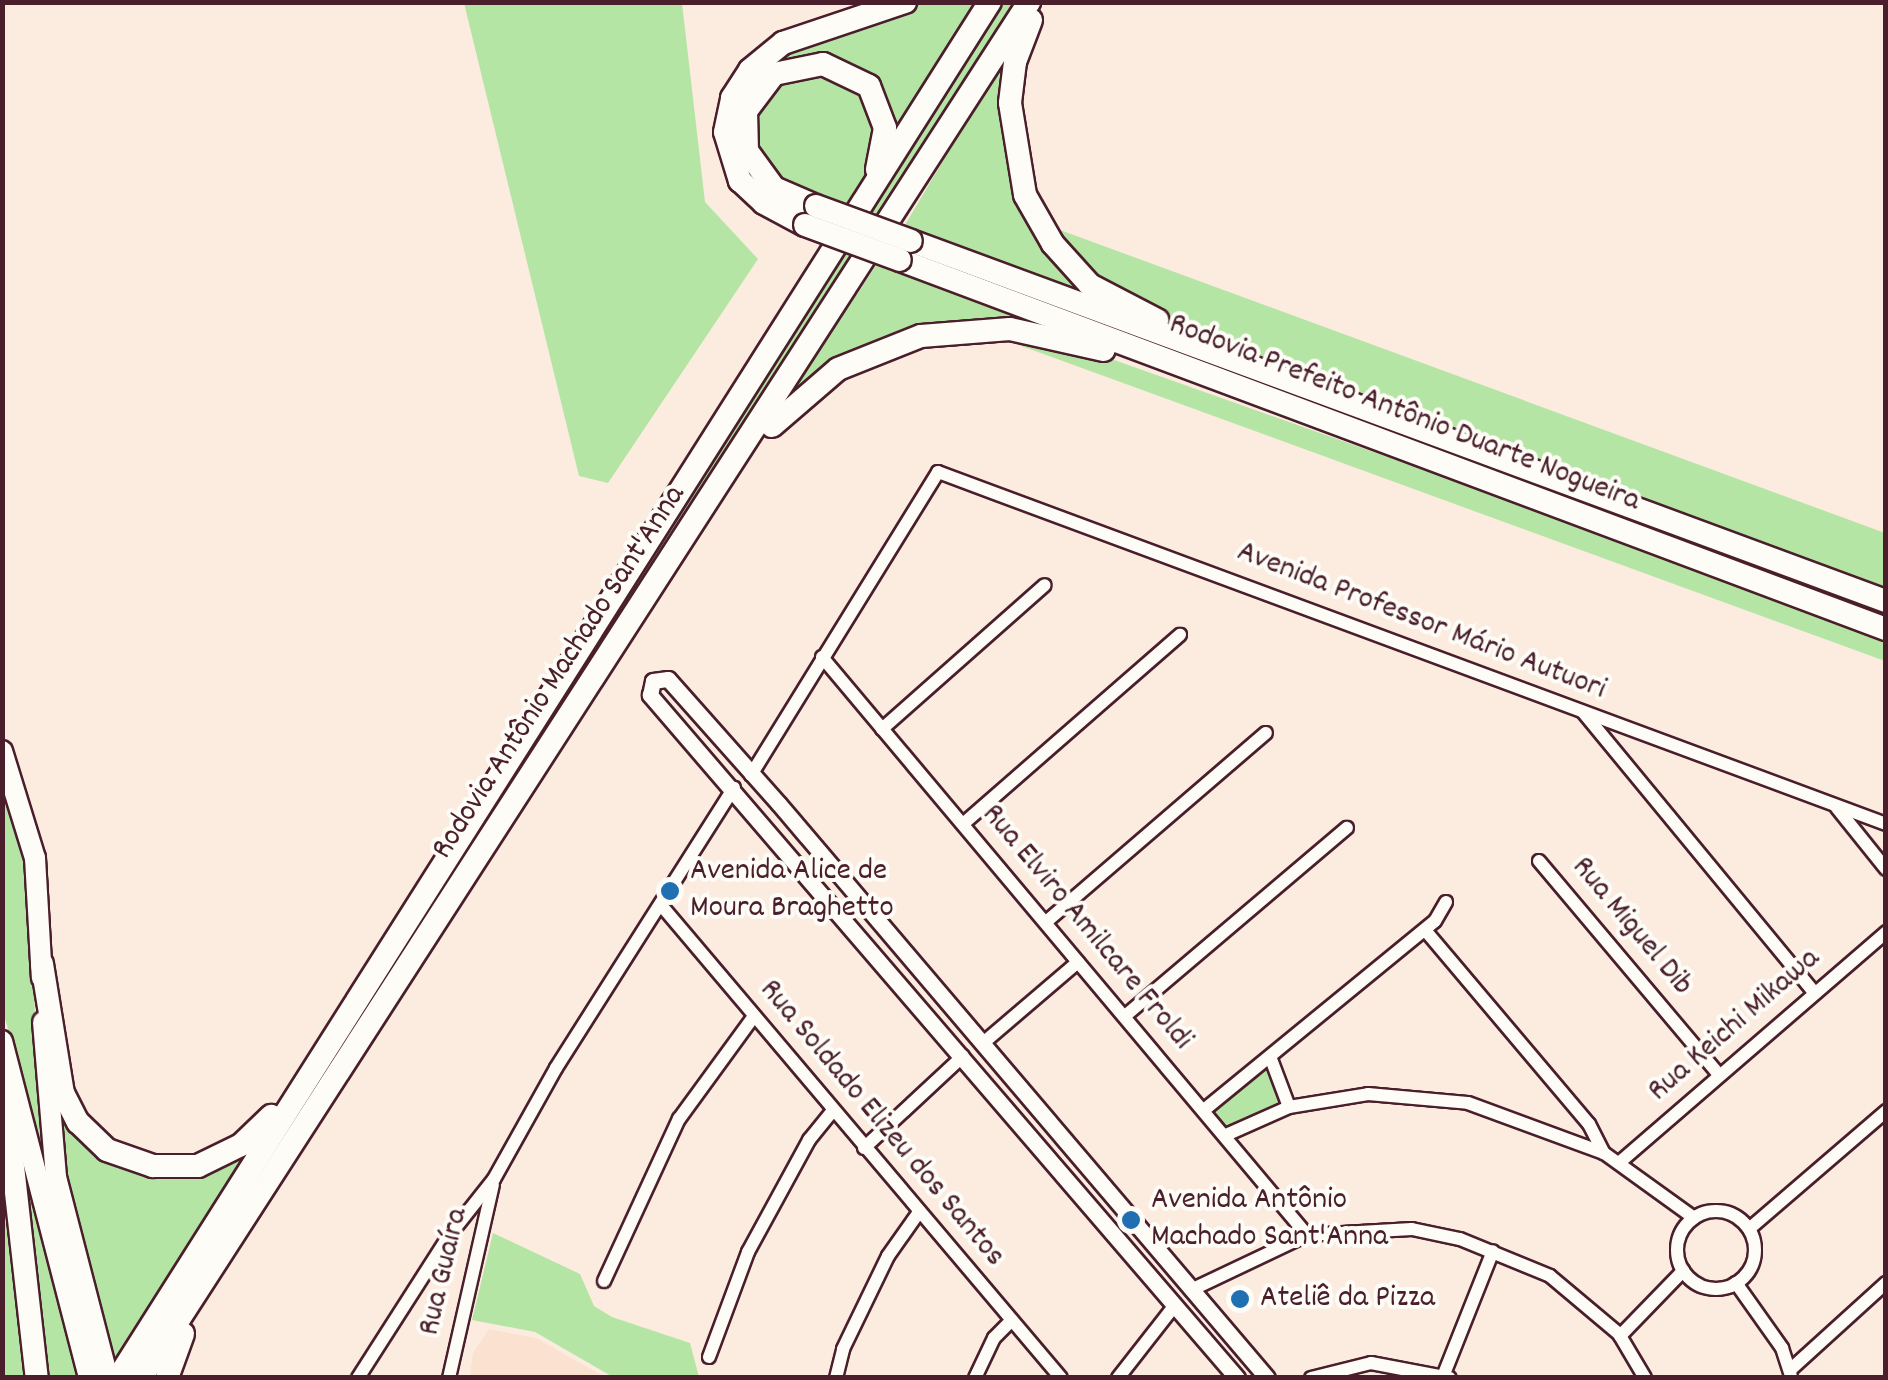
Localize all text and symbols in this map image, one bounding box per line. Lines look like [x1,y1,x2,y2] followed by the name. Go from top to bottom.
[1163,306,1645,522] street label: Rodovia Prefeito Antônio Duarte Nogueira
[425,479,695,867] street label: Rodovia Antônio Machado Sant'Anna
[1231,534,1611,710] street label: Avenida Professor Mário Autuori
[972,797,1200,1059] street label: Rua Elviro Amilcare Froldi
[1562,850,1700,1004] street label: Rua Miguel Dib
[690,854,894,929] place label: Avenida Alice de Moura Braghetto
[659,880,681,902] marker: Avenida Alice de Moura Braghetto
[1641,941,1829,1111] street label: Rua Keichi Mikawa
[750,973,1012,1275] street label: Rua Soldado Elizeu dos Santos
[1151,1183,1388,1258] place label: Avenida Antônio Machado Sant'Anna
[412,1205,478,1339] street label: Rua Guaíra
[1120,1209,1142,1231] marker: Avenida Antônio Machado Sant'Anna
[1260,1280,1435,1318] place label: Ateliê da Pizza
[1229,1288,1251,1310] marker: Ateliê da Pizza

